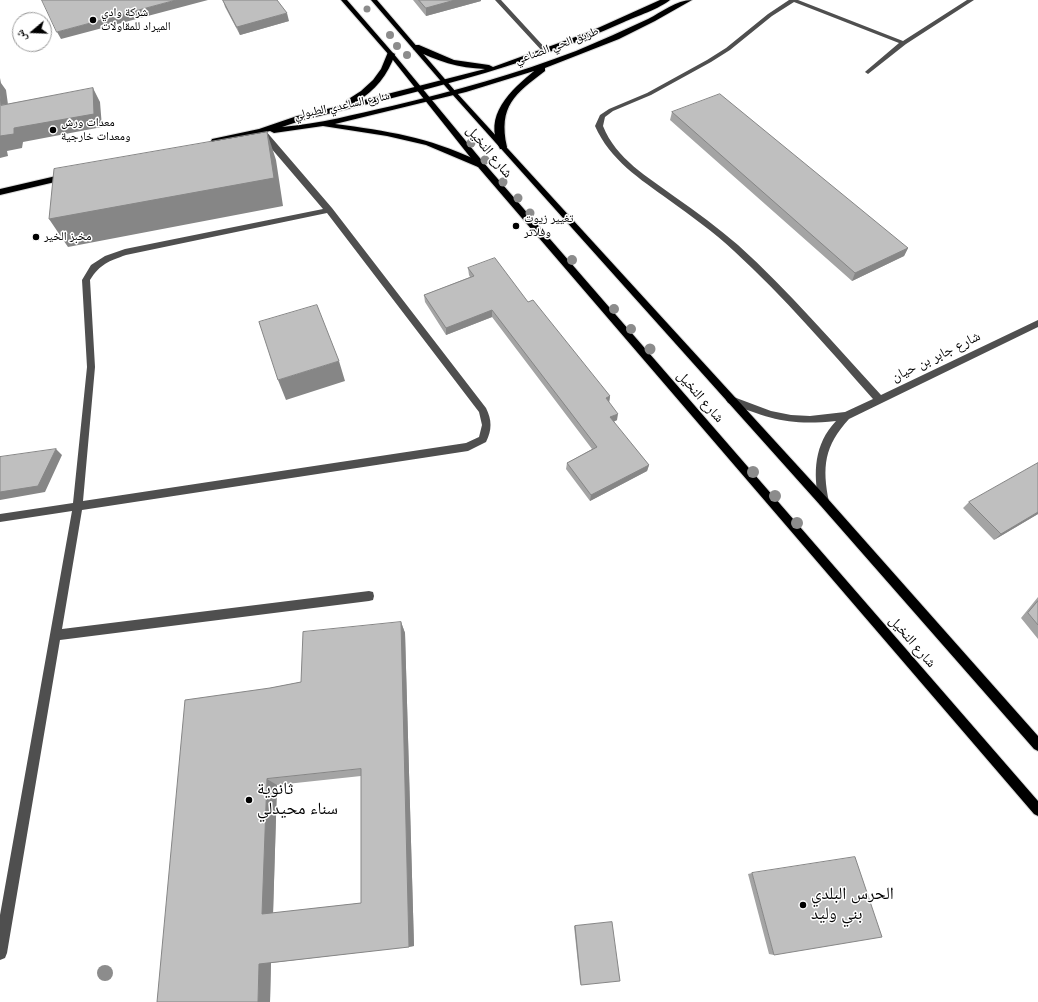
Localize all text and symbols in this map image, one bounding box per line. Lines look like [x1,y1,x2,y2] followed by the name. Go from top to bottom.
[101,6,171,34] place label: شركة وادي الميراد للمقاولات
[12,12,52,52] north arrow
[88,15,98,25] marker: شركة وادي الميراد للمقاولات
[513,24,601,68] street label: طريق الحي الصناعي
[13,28,29,43] text: ش
[293,89,391,123] street label: شارع الساعدي الطبولي
[61,116,131,144] place label: معدات ورش ومعدات خارجية
[462,122,516,182] street label: شارع النخيل
[48,125,58,135] marker: معدات ورش ومعدات خارجية
[524,212,573,240] place label: تغيير زيوت وفلاتر
[511,221,521,231] marker: تغيير زيوت وفلاتر
[44,230,91,244] place label: مخبز الخير
[31,232,41,242] marker: مخبز الخير
[889,328,983,386] street label: شارع جابر بن حيان
[673,368,727,426] street label: شارع النخيل
[885,613,939,671] street label: شارع النخيل
[257,780,338,820] place label: ثانوية سناء محيدلي
[244,795,254,805] marker: ثانوية سناء محيدلي
[811,885,894,925] place label: الحرس البلدي بني وليد
[798,900,808,910] marker: الحرس البلدي بني وليد

